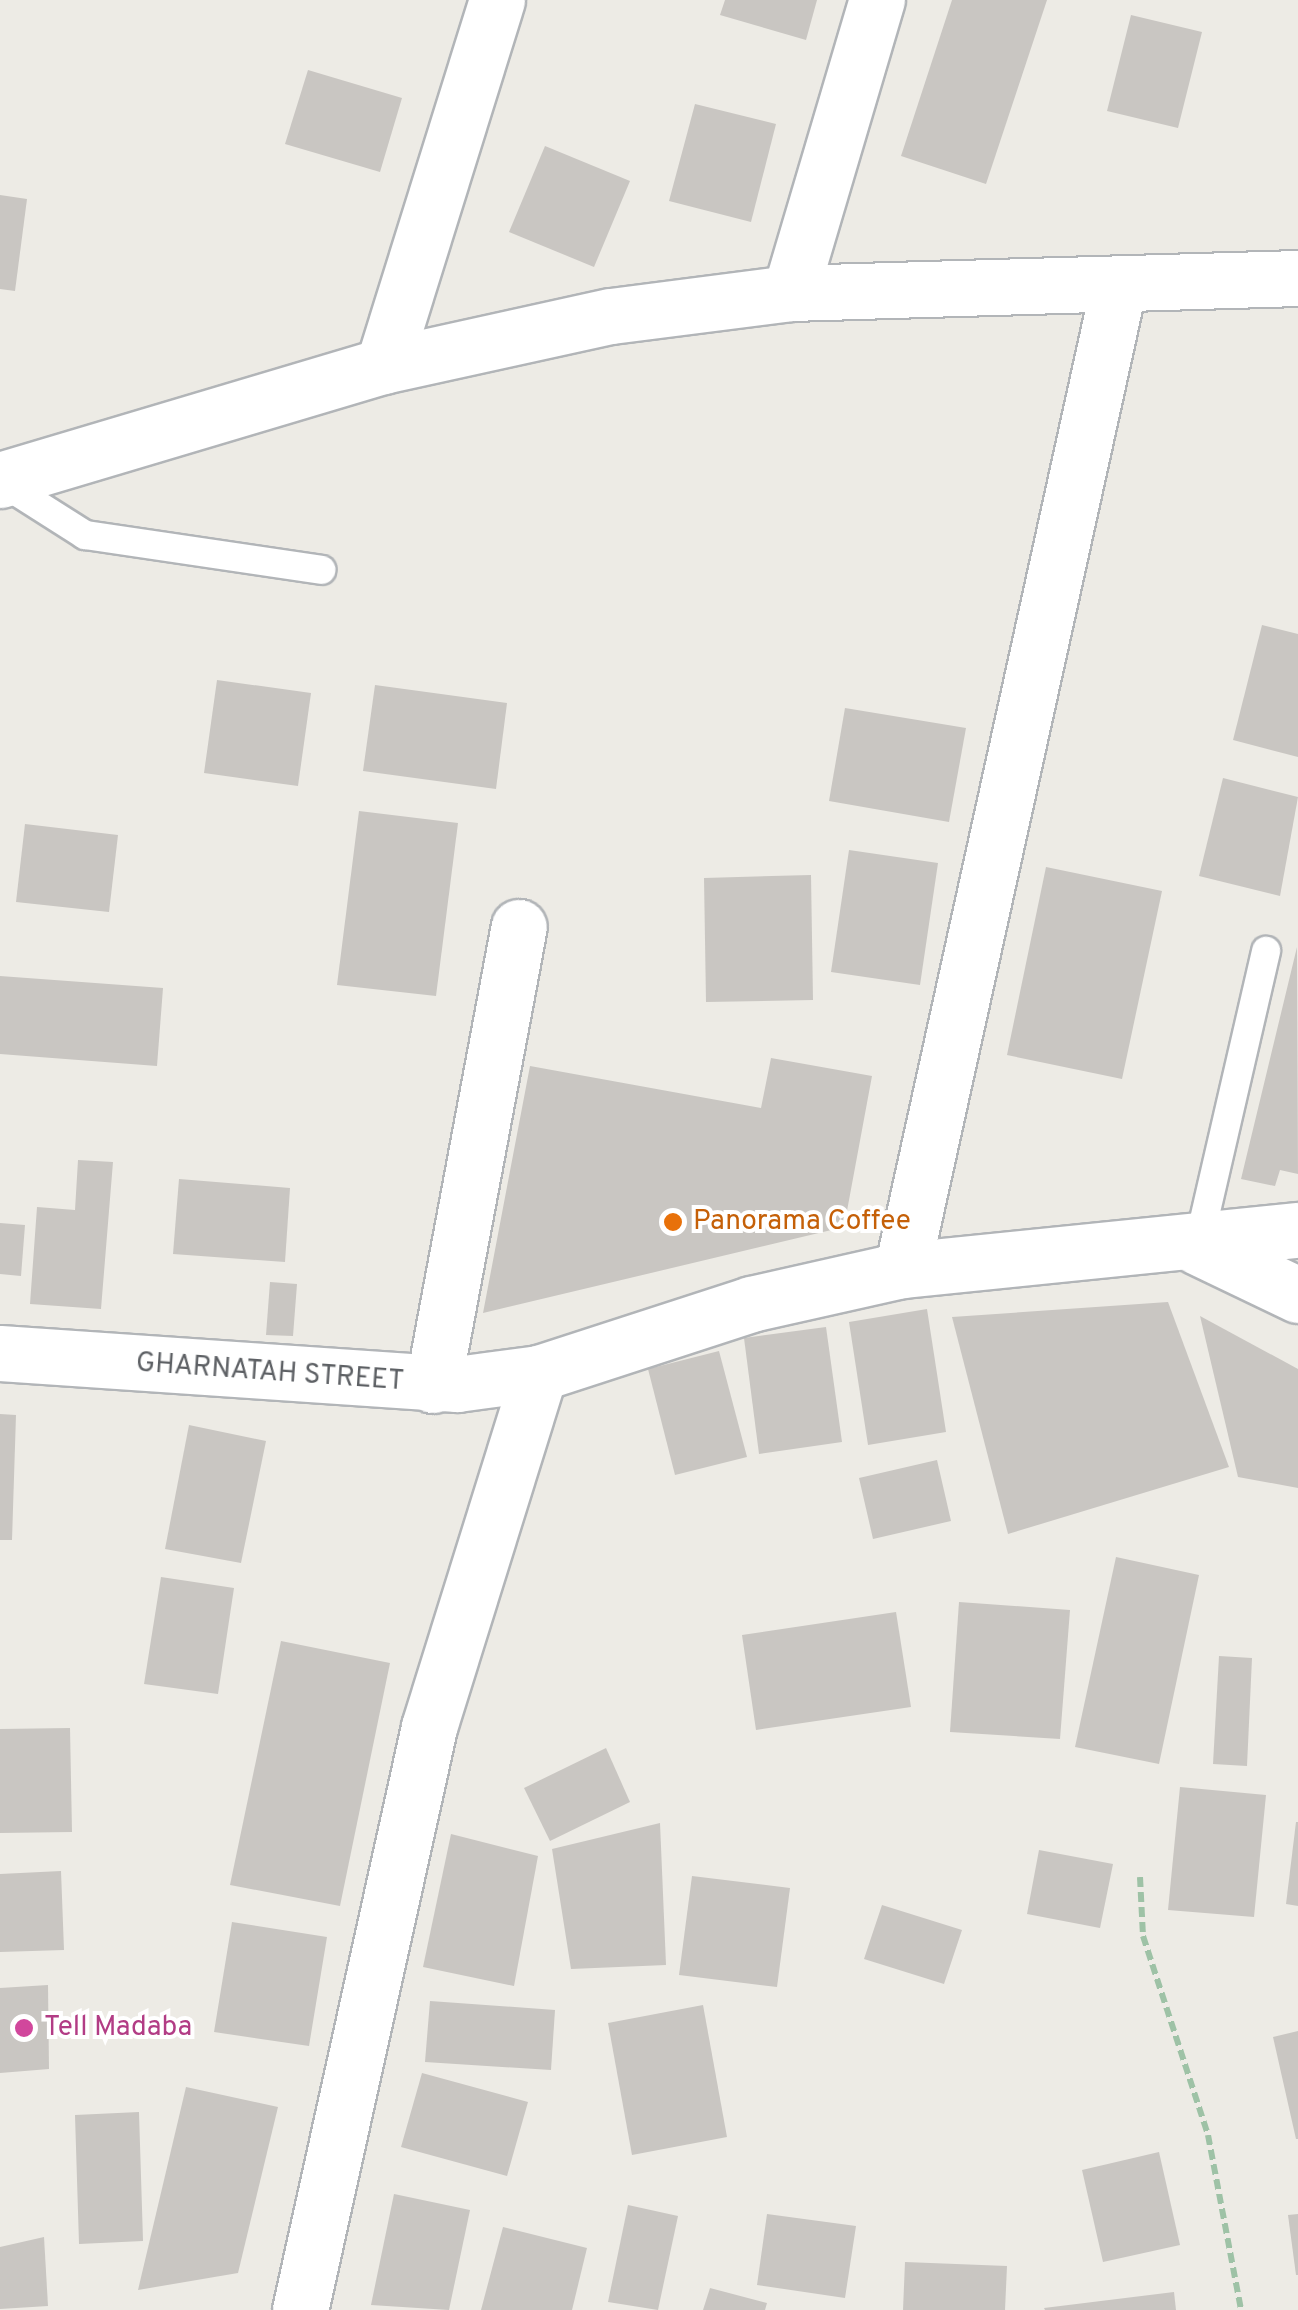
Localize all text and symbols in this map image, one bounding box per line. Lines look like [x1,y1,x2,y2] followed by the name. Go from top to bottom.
[693,1205,911,1239] place label: Panorama Coffee
[662,1211,684,1233] marker: Panorama Coffee
[135,1347,405,1399] street label: GHARNATAH STREET
[44,2011,192,2045] place label: Tell Madaba
[13,2017,35,2039] marker: Tell Madaba

